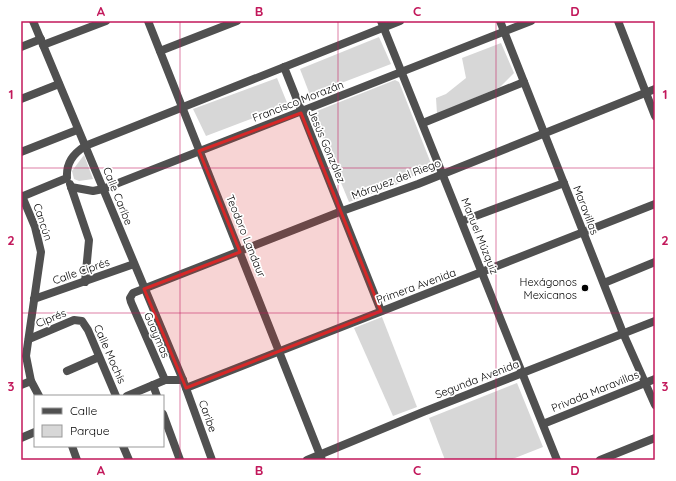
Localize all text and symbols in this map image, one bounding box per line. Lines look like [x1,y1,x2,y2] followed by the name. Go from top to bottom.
[97,3,106,19] text: A
[255,3,263,19] text: B
[413,3,421,19] text: C
[570,3,580,19] text: D
[250,77,346,125] street label: Francisco Morazán
[8,86,14,102] text: 1
[662,86,668,102] text: 1
[305,107,349,185] street label: Jesús González
[349,155,443,203] street label: Márquez del Riego
[100,165,136,227] street label: Calle Caribe
[570,183,602,237] street label: Maravillas
[223,193,269,280] street label: Teodoro Landaur
[458,196,502,276] street label: Manuel Múzquiz
[30,202,56,242] street label: Cancún
[7,232,15,248] text: 2
[661,232,669,248] text: 2
[51,255,111,287] street label: Calle Ciprés
[374,265,458,307] street label: Primera Avenida
[520,275,577,302] place label: Hexágonos Mexicanos
[580,283,590,293] marker: Hexágonos Mexicanos
[34,306,68,330] street label: Ciprés
[141,310,173,360] street label: Guaymas
[91,322,129,386] street label: Calle Mochis
[433,357,521,401] street label: Segunda Avenida
[549,367,641,415] street label: Privada Maravillas
[8,378,15,394] text: 3
[662,378,669,394] text: 3
[34,395,164,447] legend
[196,398,220,434] street label: Caribe
[70,403,98,418] text: Calle
[70,423,110,438] text: Parque
[97,462,106,478] text: A
[255,462,263,478] text: B
[413,462,421,478] text: C
[570,462,580,478] text: D

